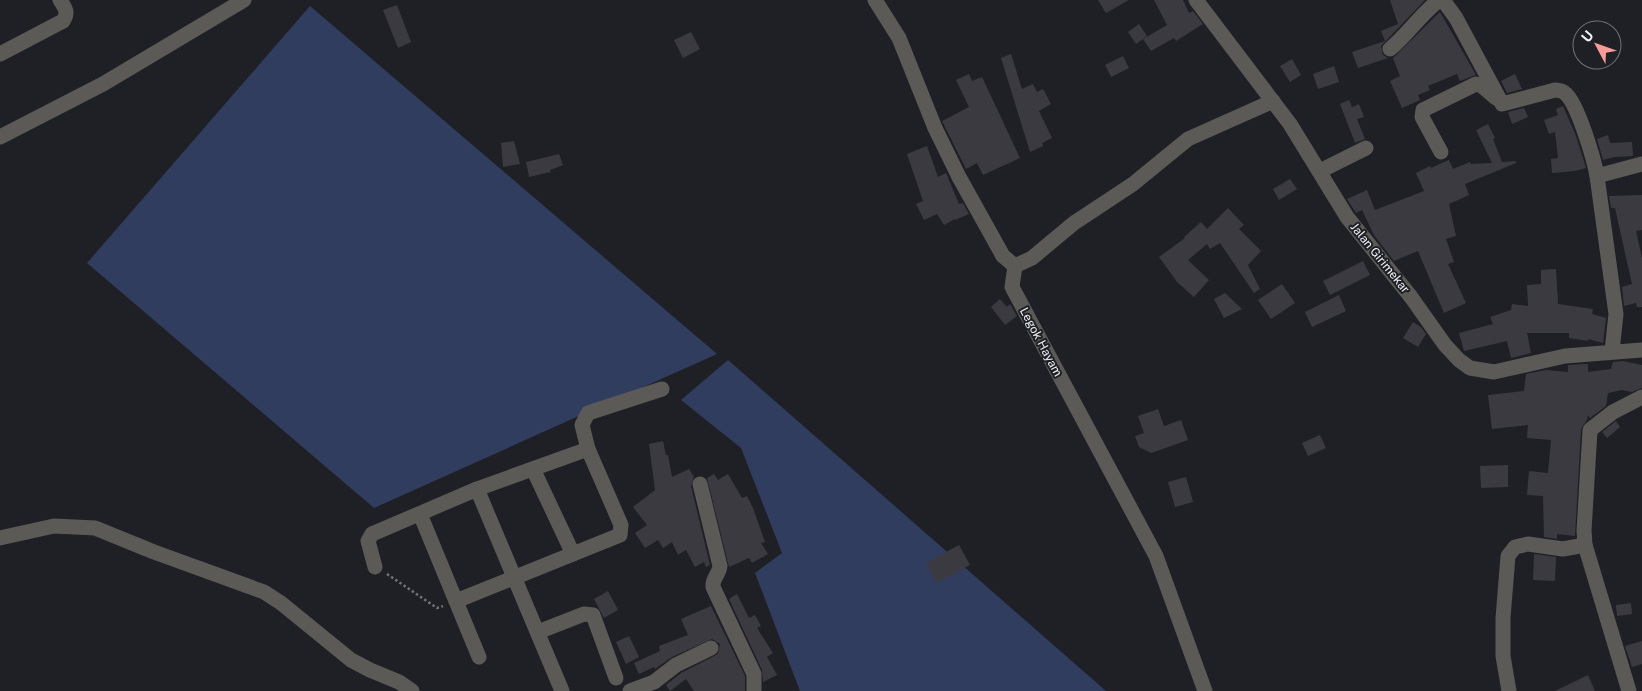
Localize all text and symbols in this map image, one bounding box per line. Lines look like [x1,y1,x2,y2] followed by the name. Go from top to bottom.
[1572,20,1622,70] north arrow
[1578,27,1597,46] text: U
[1347,220,1413,296] street label: Jalan Girimekar
[1017,305,1065,379] street label: Legok Hayam

